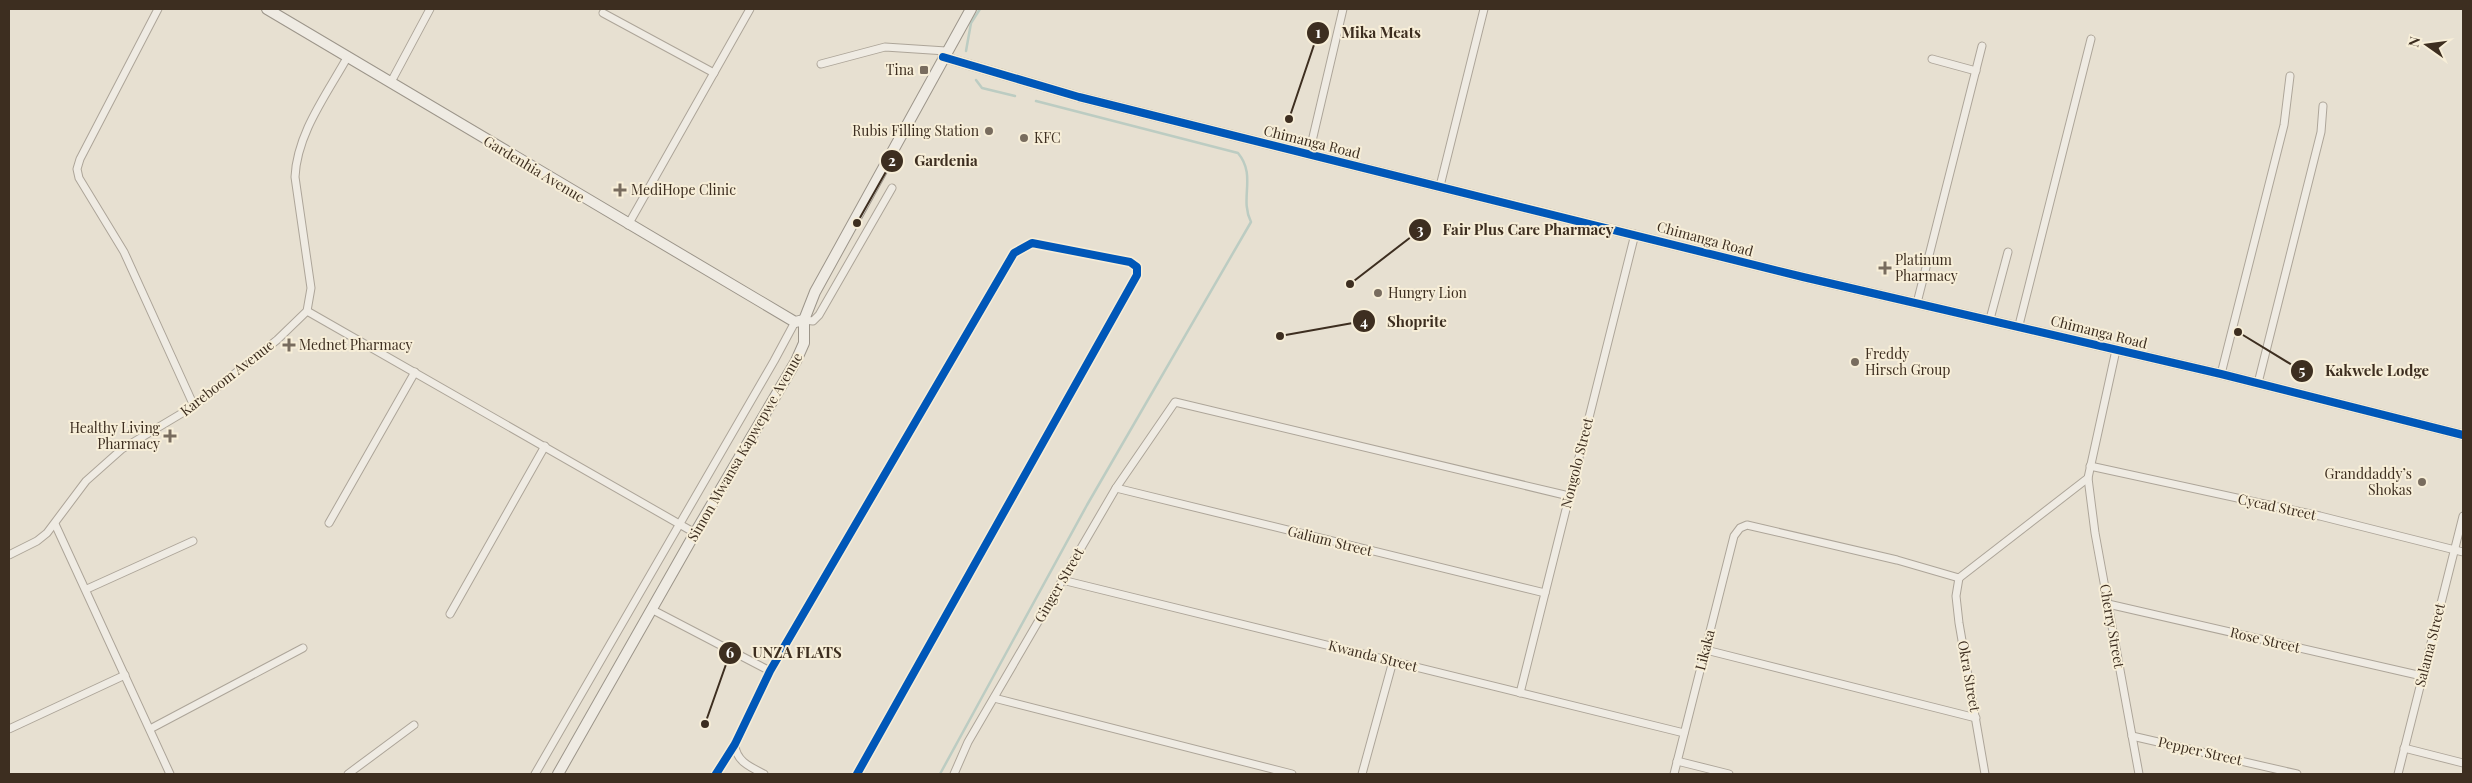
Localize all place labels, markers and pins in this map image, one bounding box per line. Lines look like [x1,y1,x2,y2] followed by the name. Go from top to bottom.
[1306,18,1431,48] callout: Mika Meats
[886,60,914,79] place label: Tina
[918,64,930,76] marker: Tina
[852,121,980,140] place label: Rubis Filling Station
[983,125,995,137] marker: Rubis Filling Station
[1034,128,1061,147] place label: KFC
[1018,132,1030,144] marker: KFC
[879,146,988,176] callout: Gardenia
[631,180,736,199] place label: MediHope Clinic
[613,183,627,197] marker: MediHope Clinic
[1407,215,1624,245] callout: Fair Plus Care Pharmacy
[1895,250,1958,285] place label: Platinum Pharmacy
[1879,262,1891,274] marker: Platinum Pharmacy
[1388,283,1468,302] place label: Hungry Lion
[1372,287,1384,299] marker: Hungry Lion
[1352,306,1457,336] callout: Shoprite
[299,335,413,354] place label: Mednet Pharmacy
[283,339,295,351] marker: Mednet Pharmacy
[1865,344,1950,379] place label: Freddy Hirsch Group
[1849,356,1861,368] marker: Freddy Hirsch Group
[2290,356,2439,386] callout: Kakwele Lodge
[69,418,161,453] place label: Healthy Living Pharmacy
[164,430,176,442] marker: Healthy Living Pharmacy
[2325,464,2412,499] place label: Granddaddy’s Shokas
[2416,476,2428,488] marker: Granddaddy’s Shokas
[717,638,852,668] callout: UNZA FLATS

